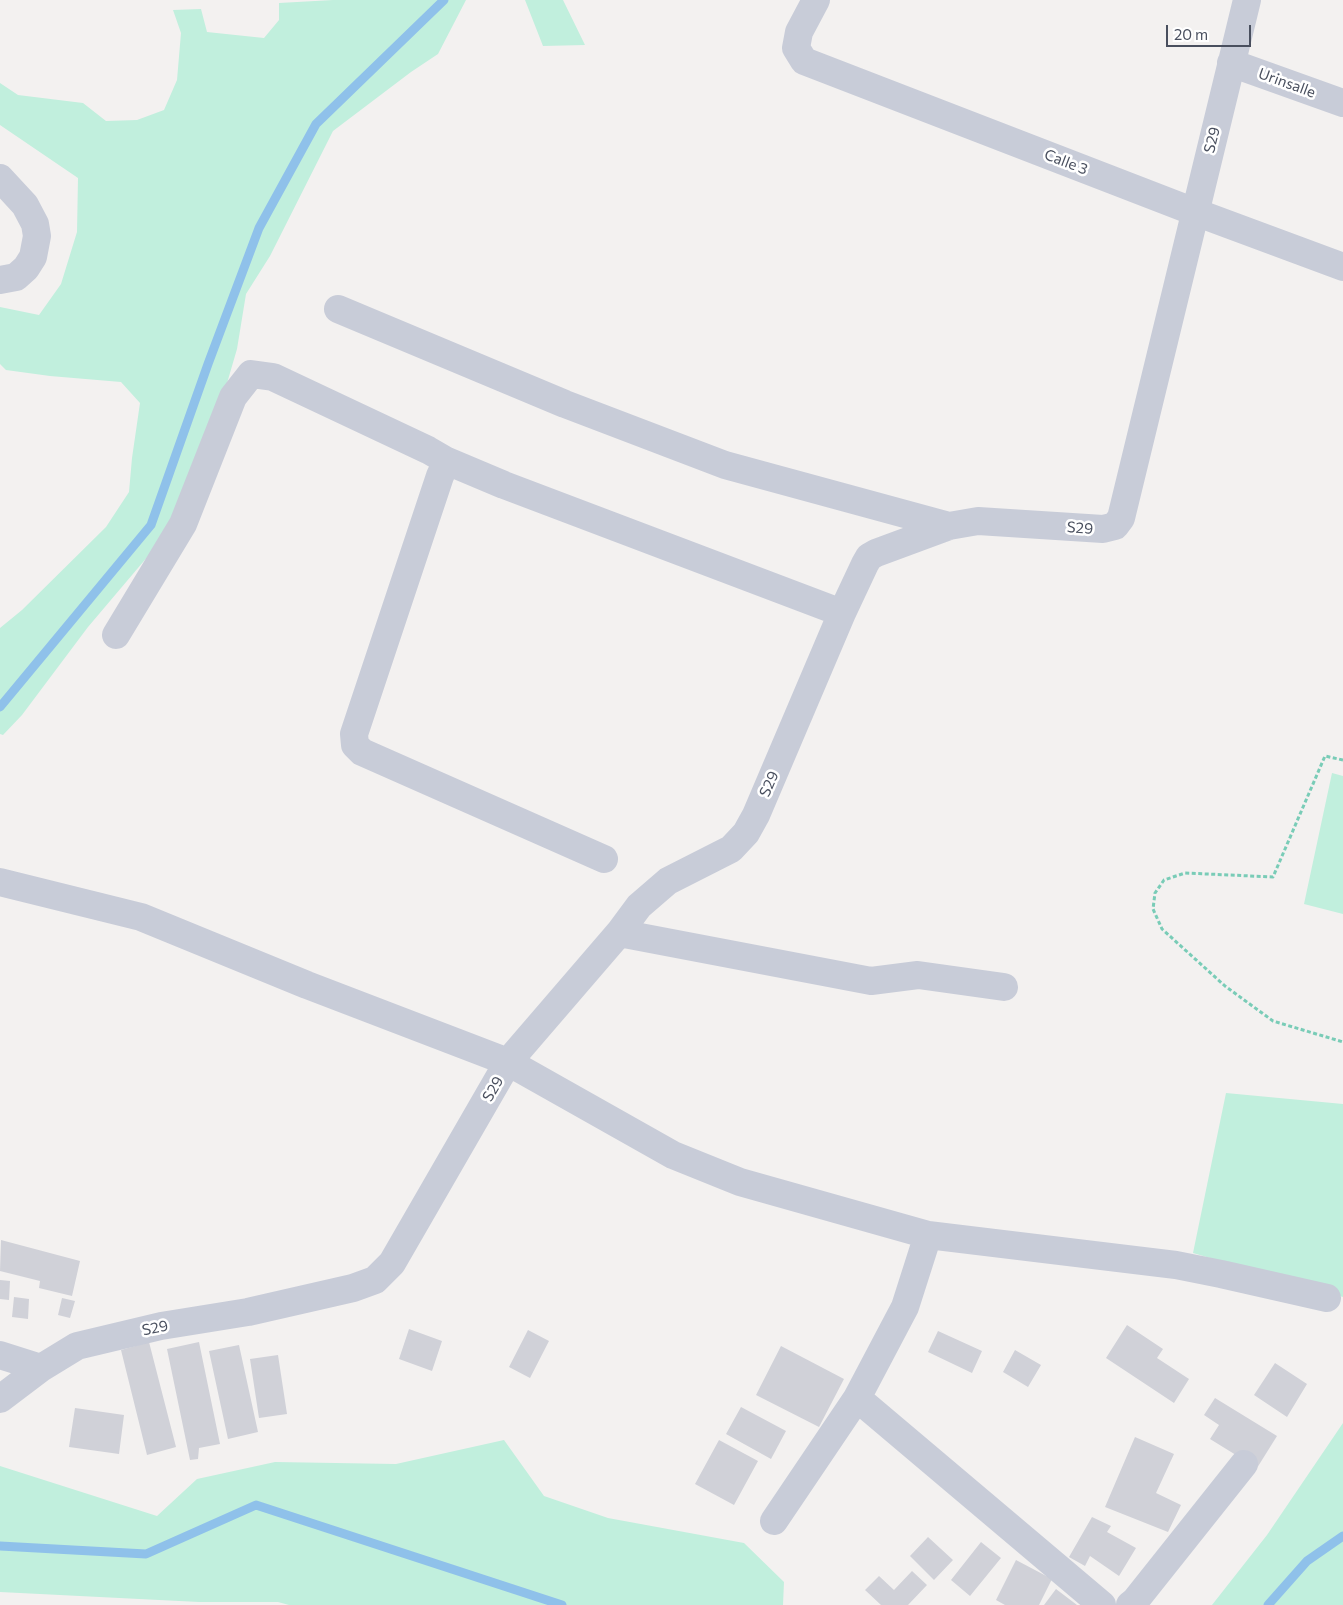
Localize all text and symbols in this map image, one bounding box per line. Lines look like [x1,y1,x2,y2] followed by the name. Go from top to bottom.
[1168,15,1253,47] scale bar
[1174,25,1208,43] text: 20 m
[1256,64,1318,102] street label: Urinsalle
[1200,125,1224,155] street label: S29
[1042,146,1090,178] street label: Calle 3
[1066,518,1094,538] street label: S29
[756,768,782,800] street label: S29
[479,1073,507,1105] street label: S29
[140,1316,170,1340] street label: S29

